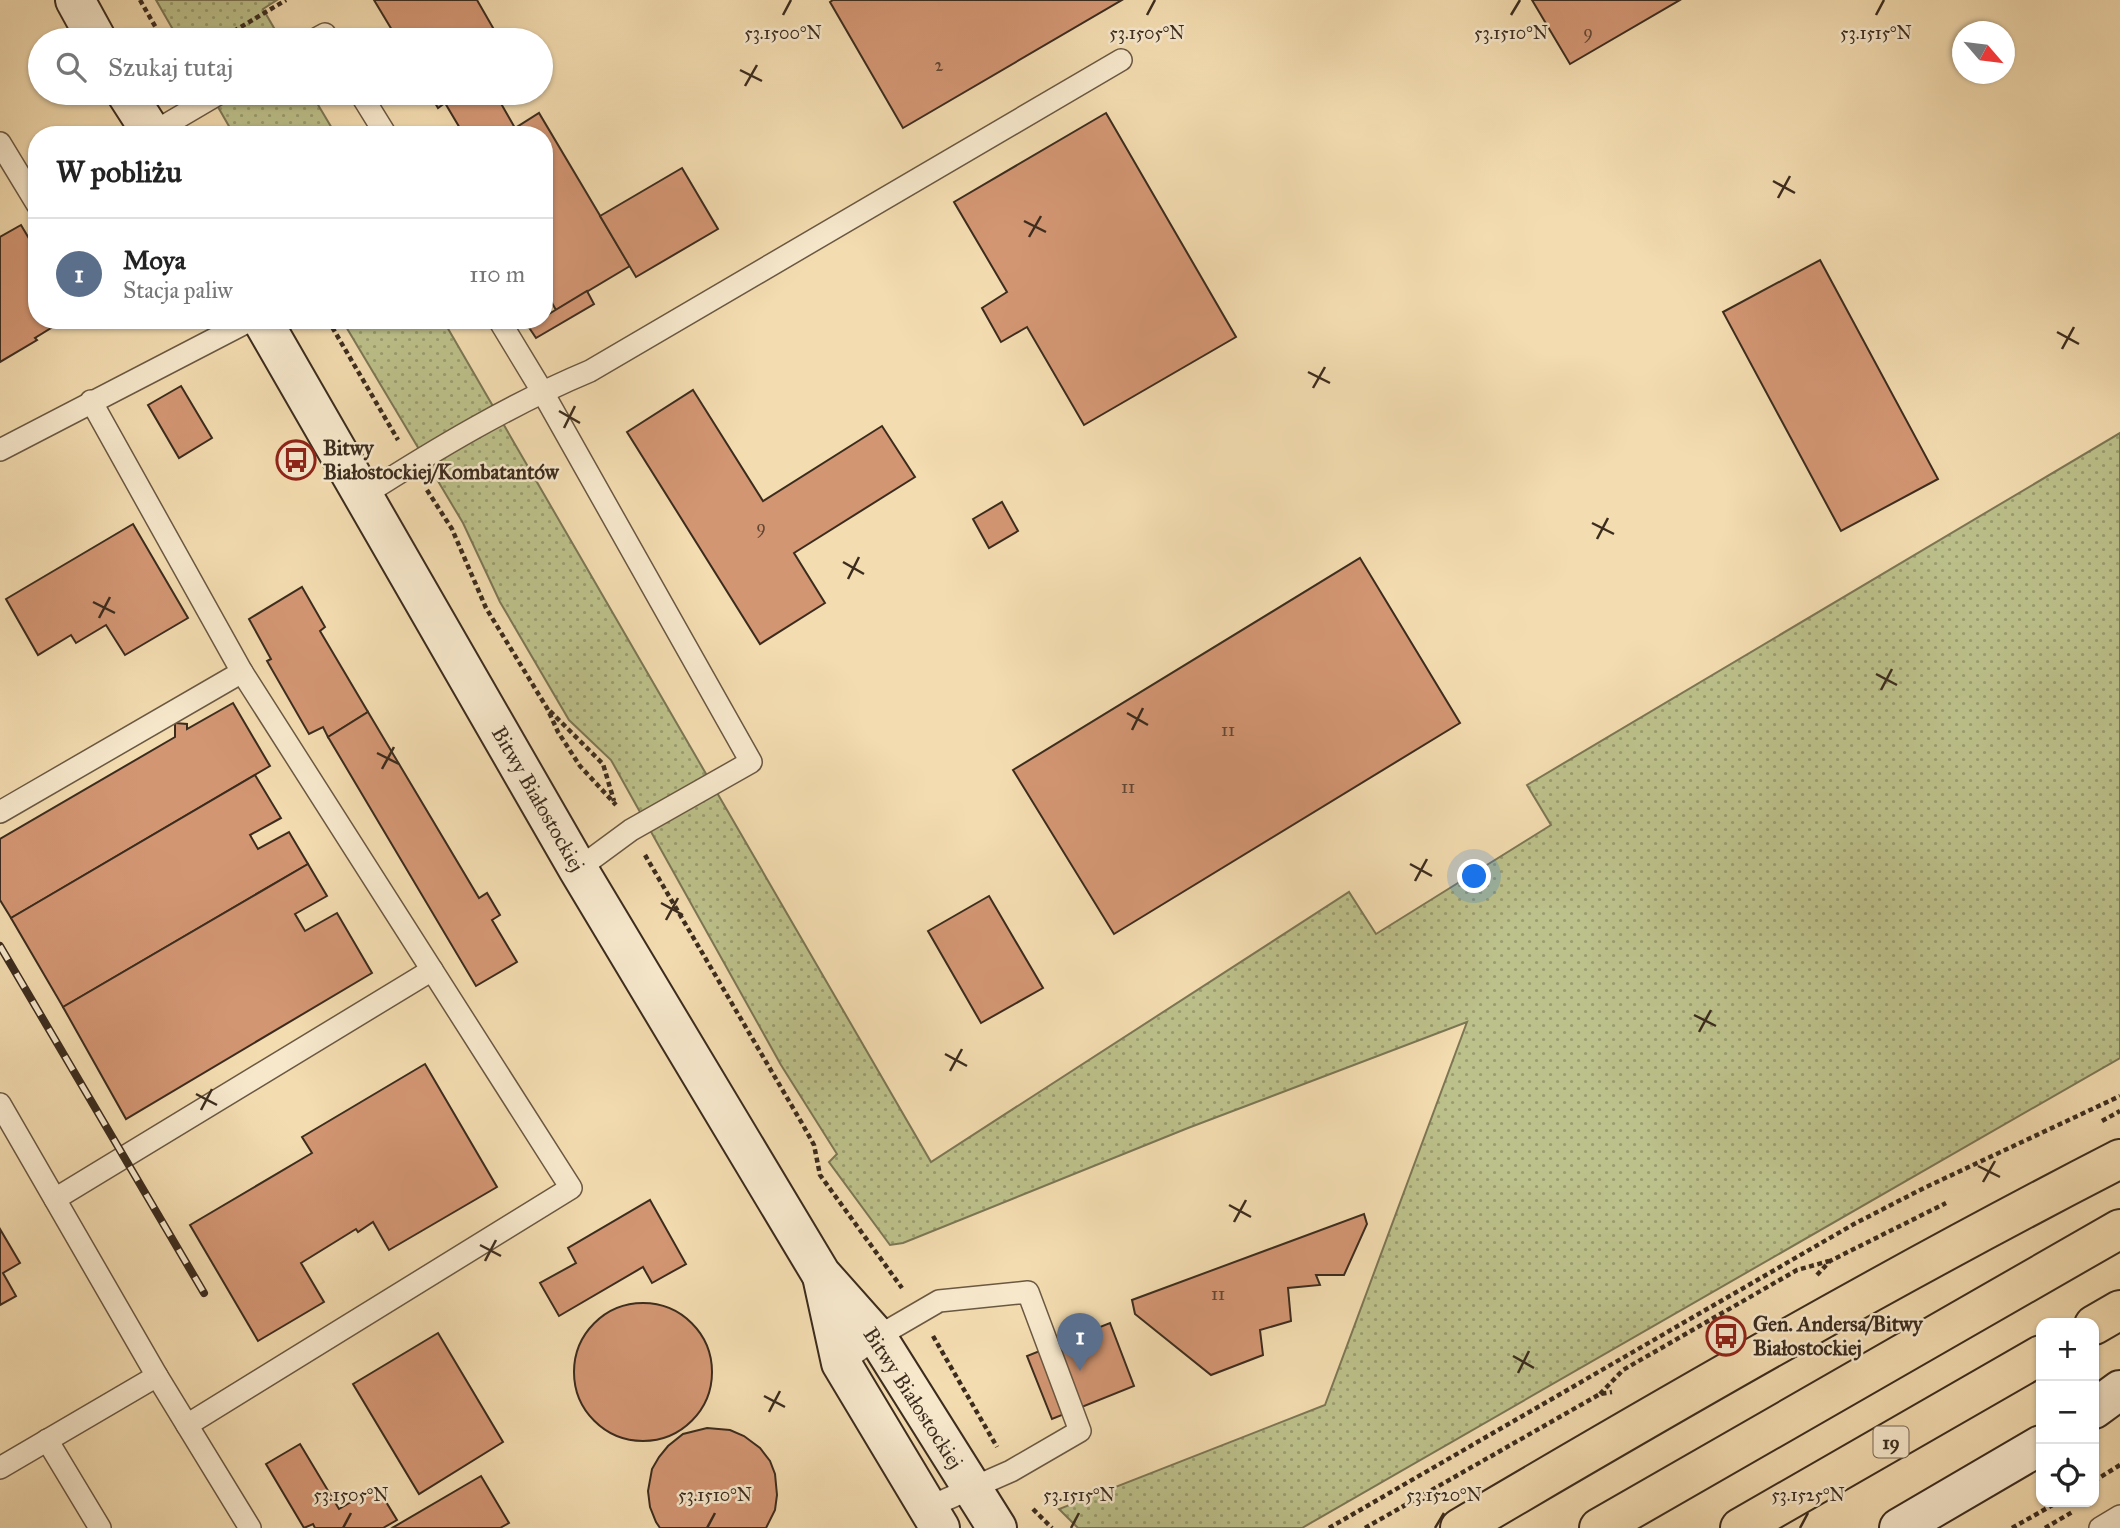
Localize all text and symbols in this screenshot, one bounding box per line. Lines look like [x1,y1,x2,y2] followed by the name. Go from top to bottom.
[1583,21,1593,43] house number: 9
[1952,21,2015,84] north arrow
[744,22,822,44] text: 53.1500°N
[1109,22,1185,44] text: 53.1505°N
[1474,22,1548,44] text: 53.1510°N
[1840,22,1912,44] text: 53.1515°N
[28,28,553,105] search box
[52,48,90,86] icon: search
[108,51,233,83] text: Szukaj tutaj
[935,54,944,76] house number: 2
[56,154,182,190] text: W pobliżu
[123,244,186,276] text: Moya
[74,260,84,288] text: 1
[469,260,525,288] text: 110 m
[123,276,233,304] text: Stacja paliw
[323,435,560,485] place label: Bitwy Białostockiej/Kombatantów
[275,439,317,481] bus stop icon: Bitwy Białostockiej/Kombatantów
[756,516,766,538] house number: 9
[1221,719,1235,741] house number: 11
[486,722,590,876] street label: Bitwy Białostockiej
[1121,776,1135,798] house number: 11
[1457,859,1491,893] your location
[1211,1283,1225,1305] house number: 11
[1753,1311,1924,1361] place label: Gen. Andersa/Bitwy Białostockiej
[1057,1313,1103,1371] pin: 1
[1705,1315,1747,1357] bus stop icon: Gen. Andersa/Bitwy Białostockiej
[2036,1318,2099,1507] map controls
[2036,1318,2099,1381] button: +
[857,1322,969,1474] street label: Bitwy Białostockiej
[2036,1381,2099,1444] button: −
[1874,1426,1909,1458] road number: 19
[2036,1444,2099,1507] button: locate
[313,1484,389,1506] text: 53.1505°N
[678,1484,752,1506] text: 53.1510°N
[1043,1484,1115,1506] text: 53.1515°N
[1406,1484,1482,1506] text: 53.1520°N
[1771,1484,1845,1506] text: 53.1525°N

